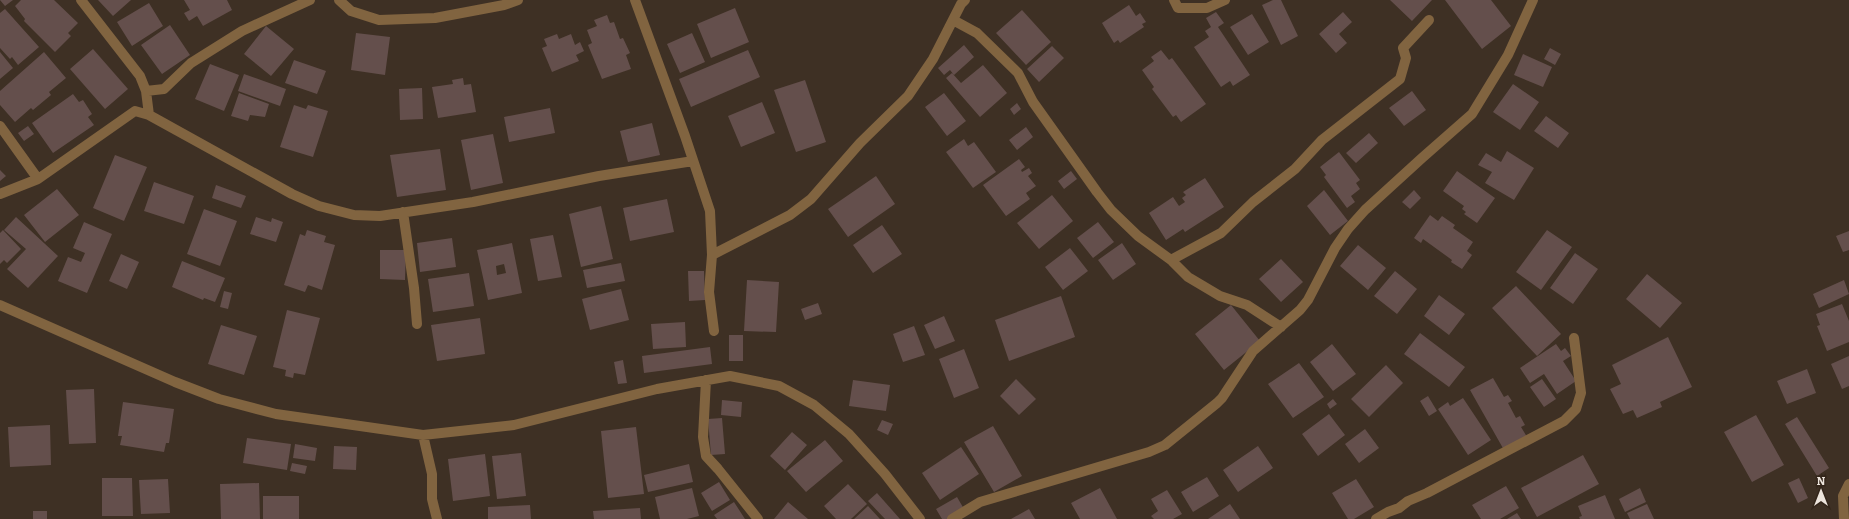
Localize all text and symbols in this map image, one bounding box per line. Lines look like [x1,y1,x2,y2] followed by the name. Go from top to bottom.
[1801,471,1841,511] north arrow
[1817,475,1826,488] text: N

